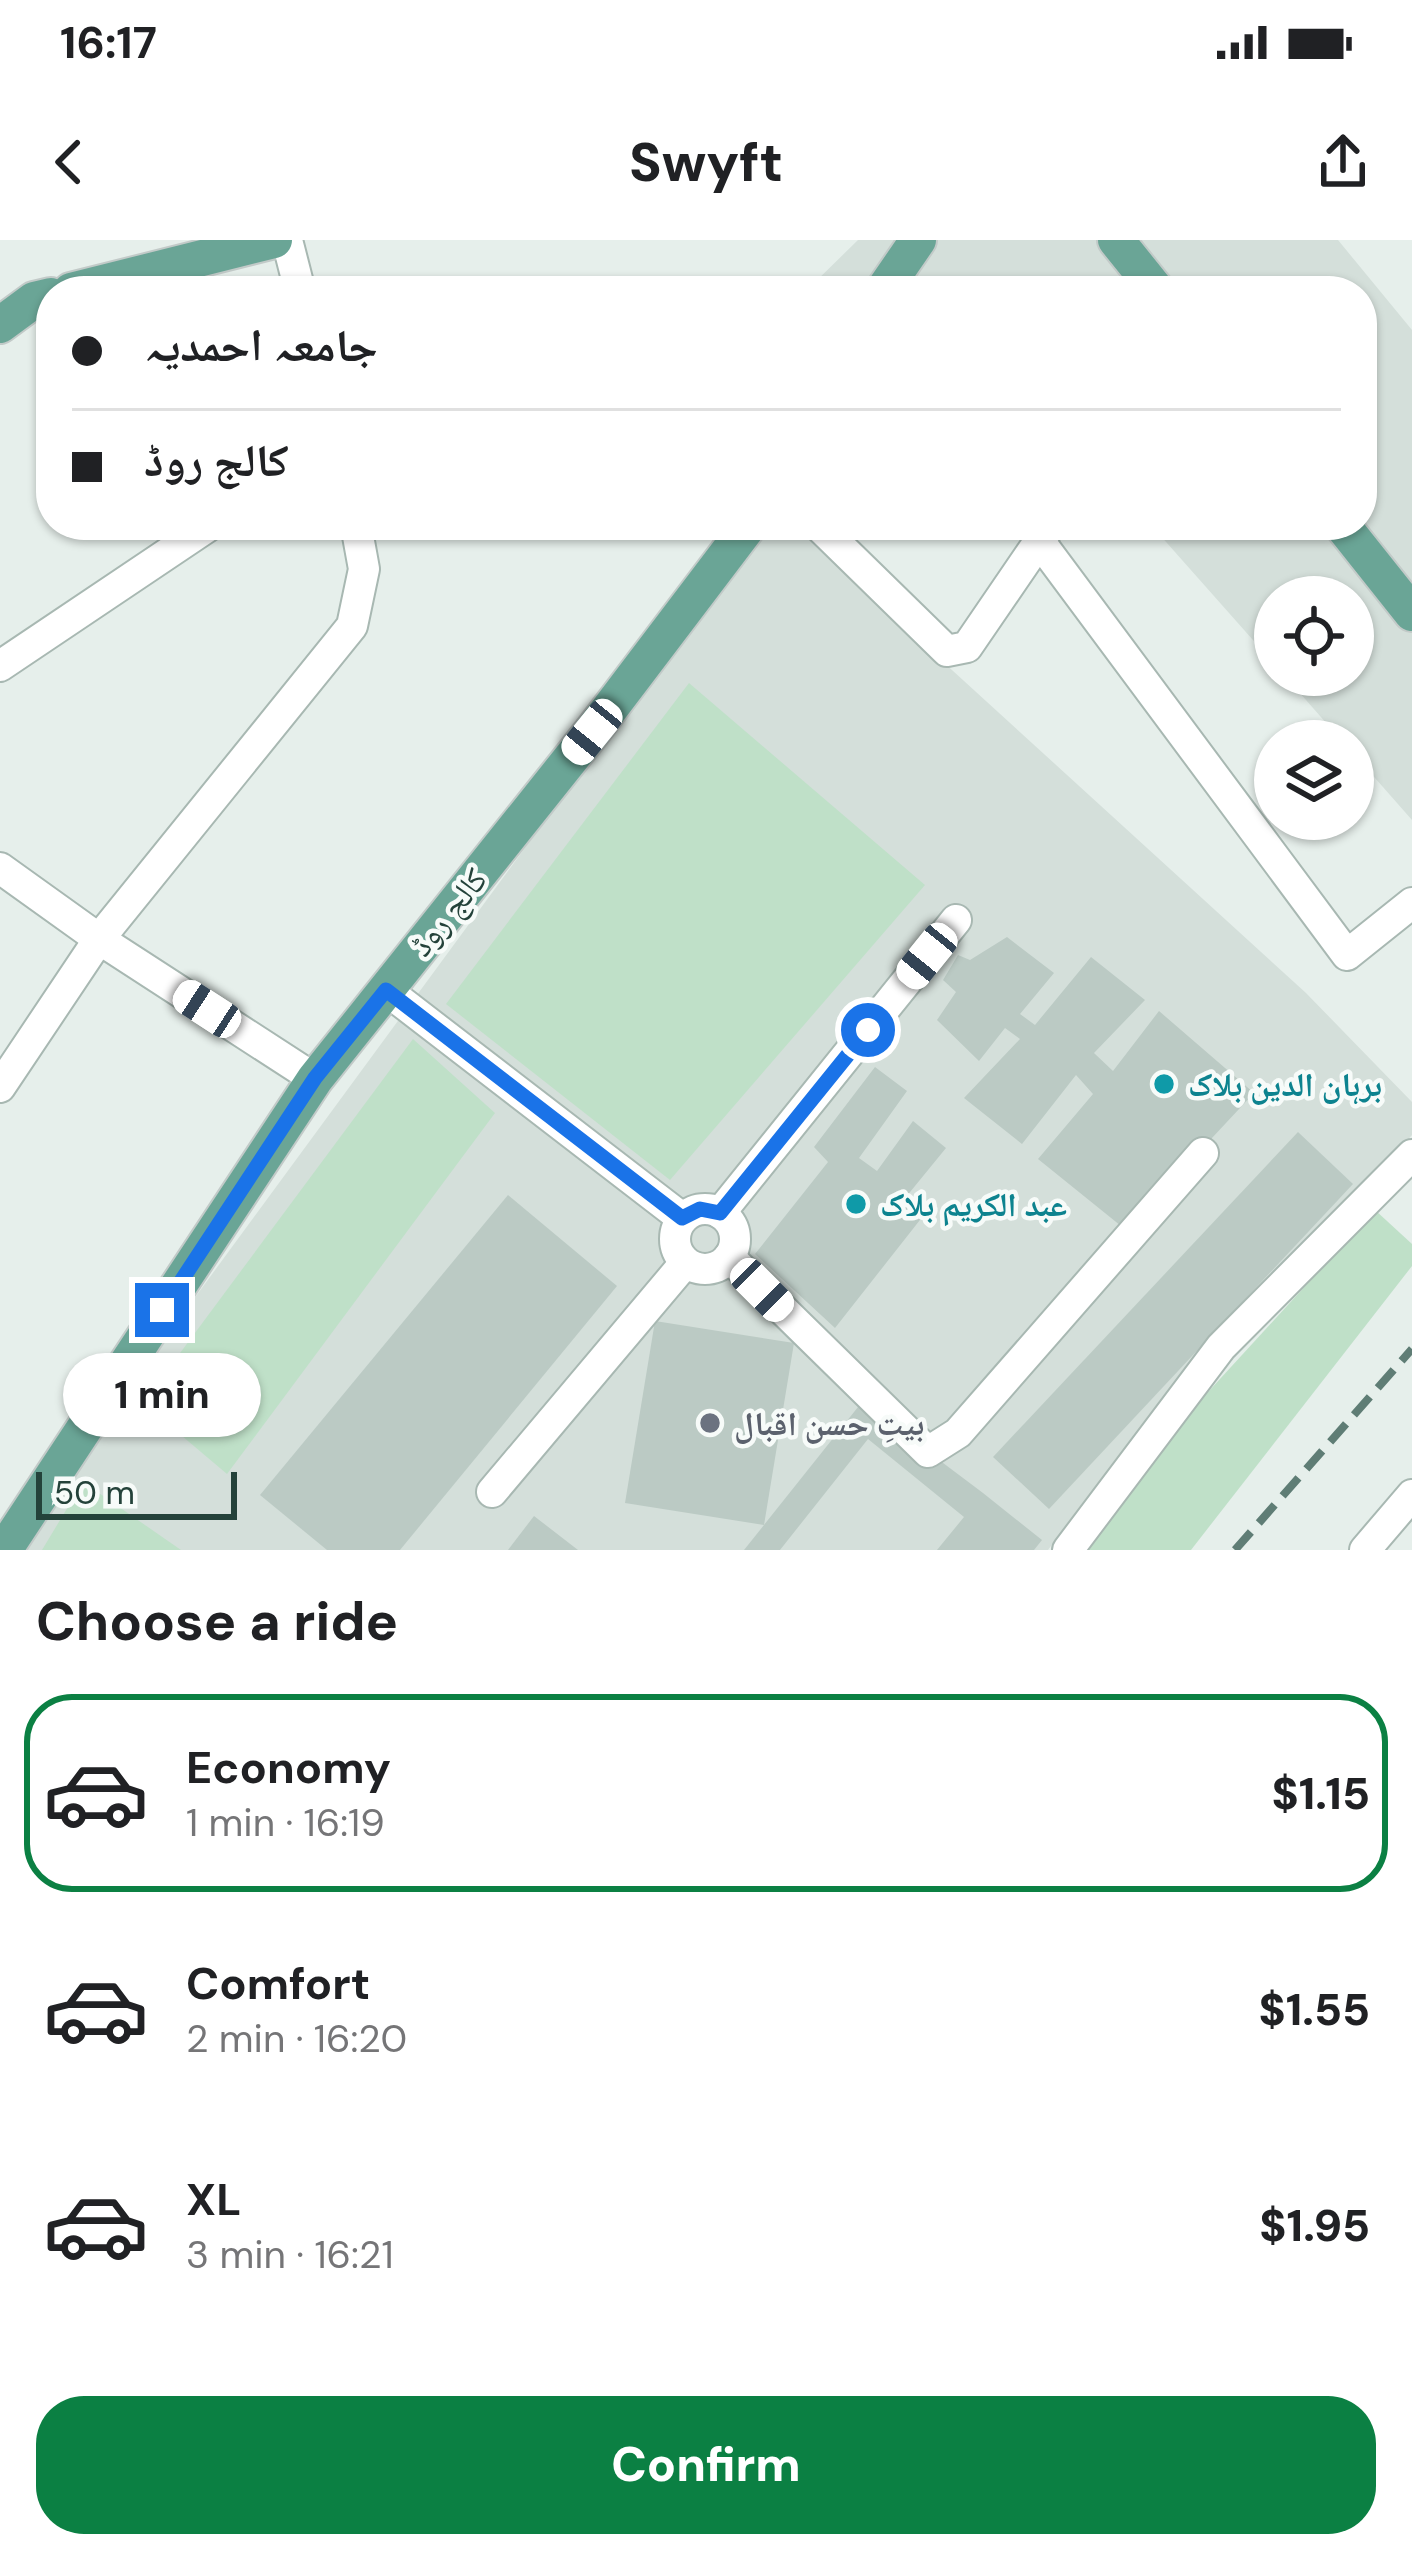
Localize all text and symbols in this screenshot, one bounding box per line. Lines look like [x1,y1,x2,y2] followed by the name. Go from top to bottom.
[60,13,157,72] text: 16:17
[629,127,783,198] text: Swyft
[36,129,102,195] icon: back
[1310,129,1376,195] icon: share
[144,316,378,375] text: جامعہ احمدیہ
[144,431,289,490] text: کالج روڈ
[1254,576,1374,840] map controls
[1254,576,1374,696] button: locate
[555,693,629,771] car
[1254,720,1374,840] button: layers
[399,859,497,965] street label: کالج روڈ
[890,917,964,995] car
[167,974,247,1044] car
[841,1003,895,1057] route start
[1188,1063,1382,1106] place label: برہان الدین بلاک
[1151,1071,1177,1097] marker: برہان الدین بلاک
[880,1183,1067,1227] place label: عبد الکریم بلاک
[843,1191,869,1217] marker: عبد الکریم بلاک
[724,1252,800,1328] car
[135,1283,189,1337] route end
[63,1352,261,1436] callout: 1 min
[114,1369,210,1420] text: 1 min
[734,1402,924,1445] place label: بیتِ حسن اقبال
[697,1410,723,1436] marker: بیتِ حسن اقبال
[36,1466,237,1519] scale bar
[54,1471,135,1514] text: 50 m
[36,1586,398,1657] text: Choose a ride
[186,1738,391,1797] text: Economy
[42,1739,150,1847] icon: car
[1271,1764,1370,1823] text: $1.15
[186,1797,385,1848] text: 1 min · 16:19
[186,1954,370,2013] text: Comfort
[42,1955,150,2063] icon: car
[1258,1980,1370,2039] text: $1.55
[186,2013,407,2064] text: 2 min · 16:20
[186,2170,241,2229] text: XL
[42,2171,150,2279] icon: car
[1259,2196,1370,2255] text: $1.95
[186,2229,394,2280] text: 3 min · 16:21
[36,2396,1376,2534] button: Confirm

